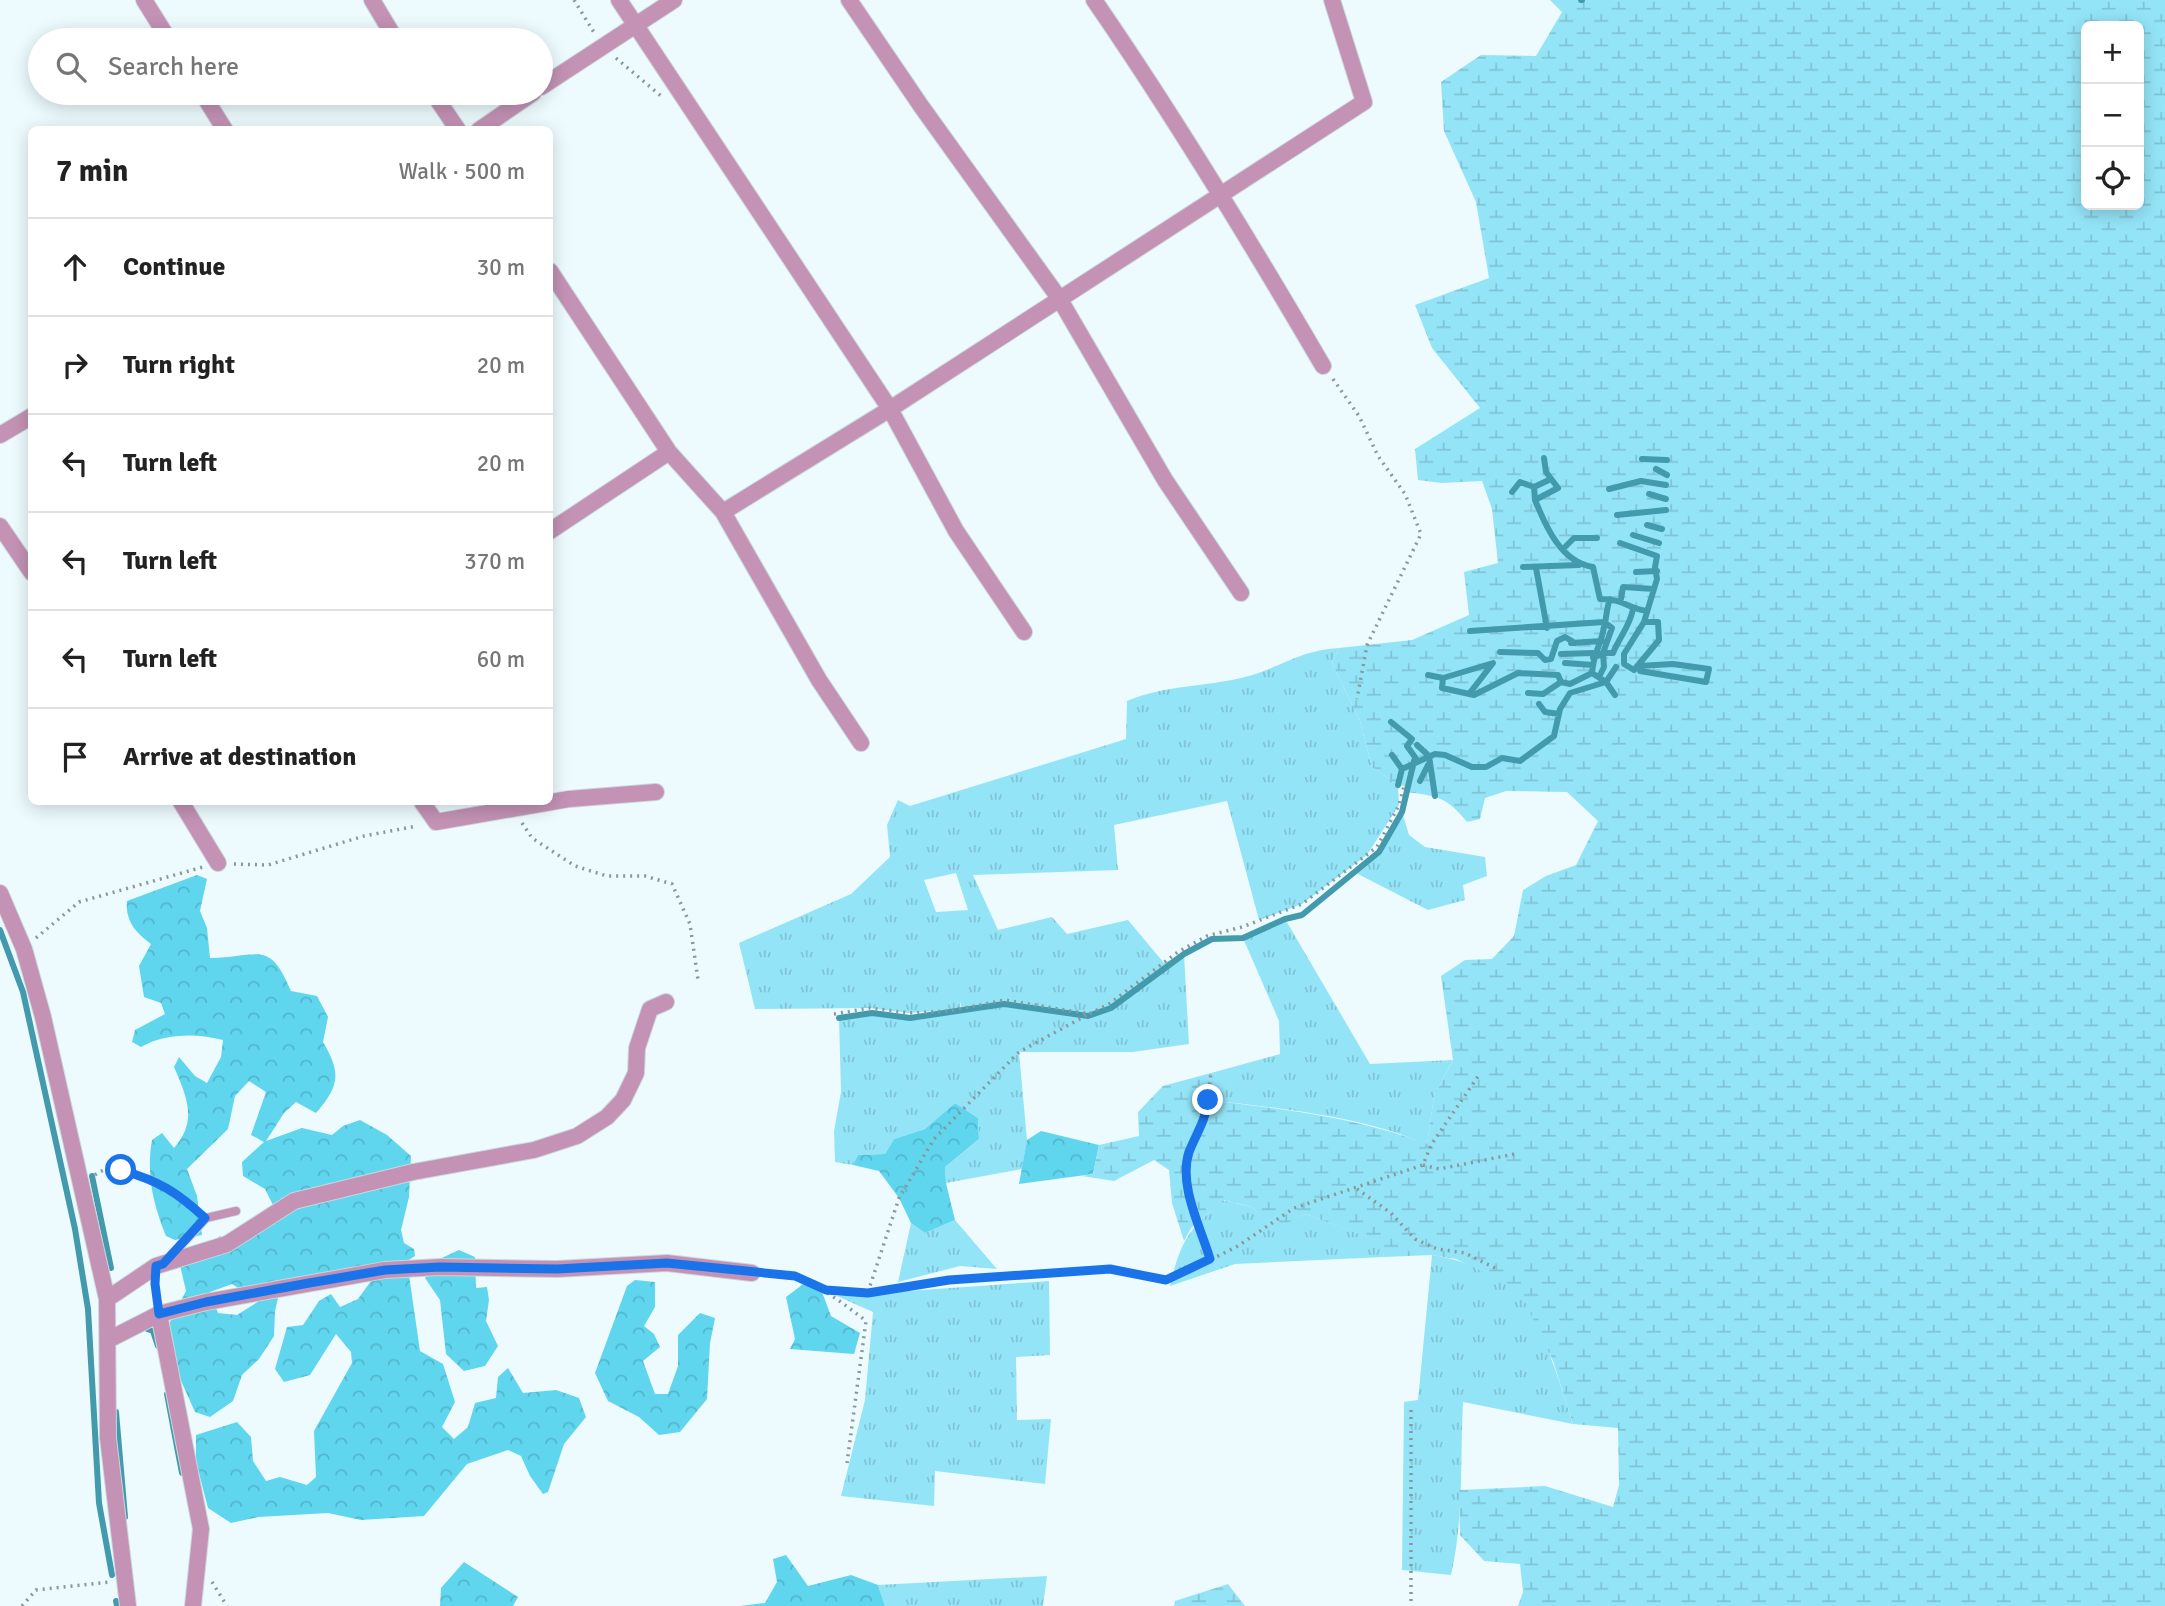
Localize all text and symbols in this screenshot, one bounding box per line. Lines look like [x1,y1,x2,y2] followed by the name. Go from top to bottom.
[2081,21,2144,210] map controls
[2081,21,2144,84] button: +
[28,28,553,105] search box
[52,48,90,86] icon: search
[108,51,239,83] text: Search here
[2081,84,2144,147] button: −
[2081,147,2144,210] button: locate
[56,153,128,190] text: 7 min
[399,157,525,186] text: Walk · 500 m
[56,248,94,286] icon: ahead
[123,251,225,283] text: Continue
[477,253,525,282] text: 30 m
[56,346,94,384] icon: right
[123,349,235,381] text: Turn right
[477,351,525,380] text: 20 m
[56,444,94,482] icon: left
[123,447,217,479] text: Turn left
[477,449,525,478] text: 20 m
[56,542,94,580] icon: left
[123,545,217,577] text: Turn left
[464,547,525,576] text: 370 m
[56,640,94,678] icon: left
[123,643,217,675] text: Turn left
[477,645,525,674] text: 60 m
[56,738,94,776] icon: arrive
[123,741,356,773] text: Arrive at destination
[1192,1084,1223,1115] route end
[105,1154,136,1185] route start

